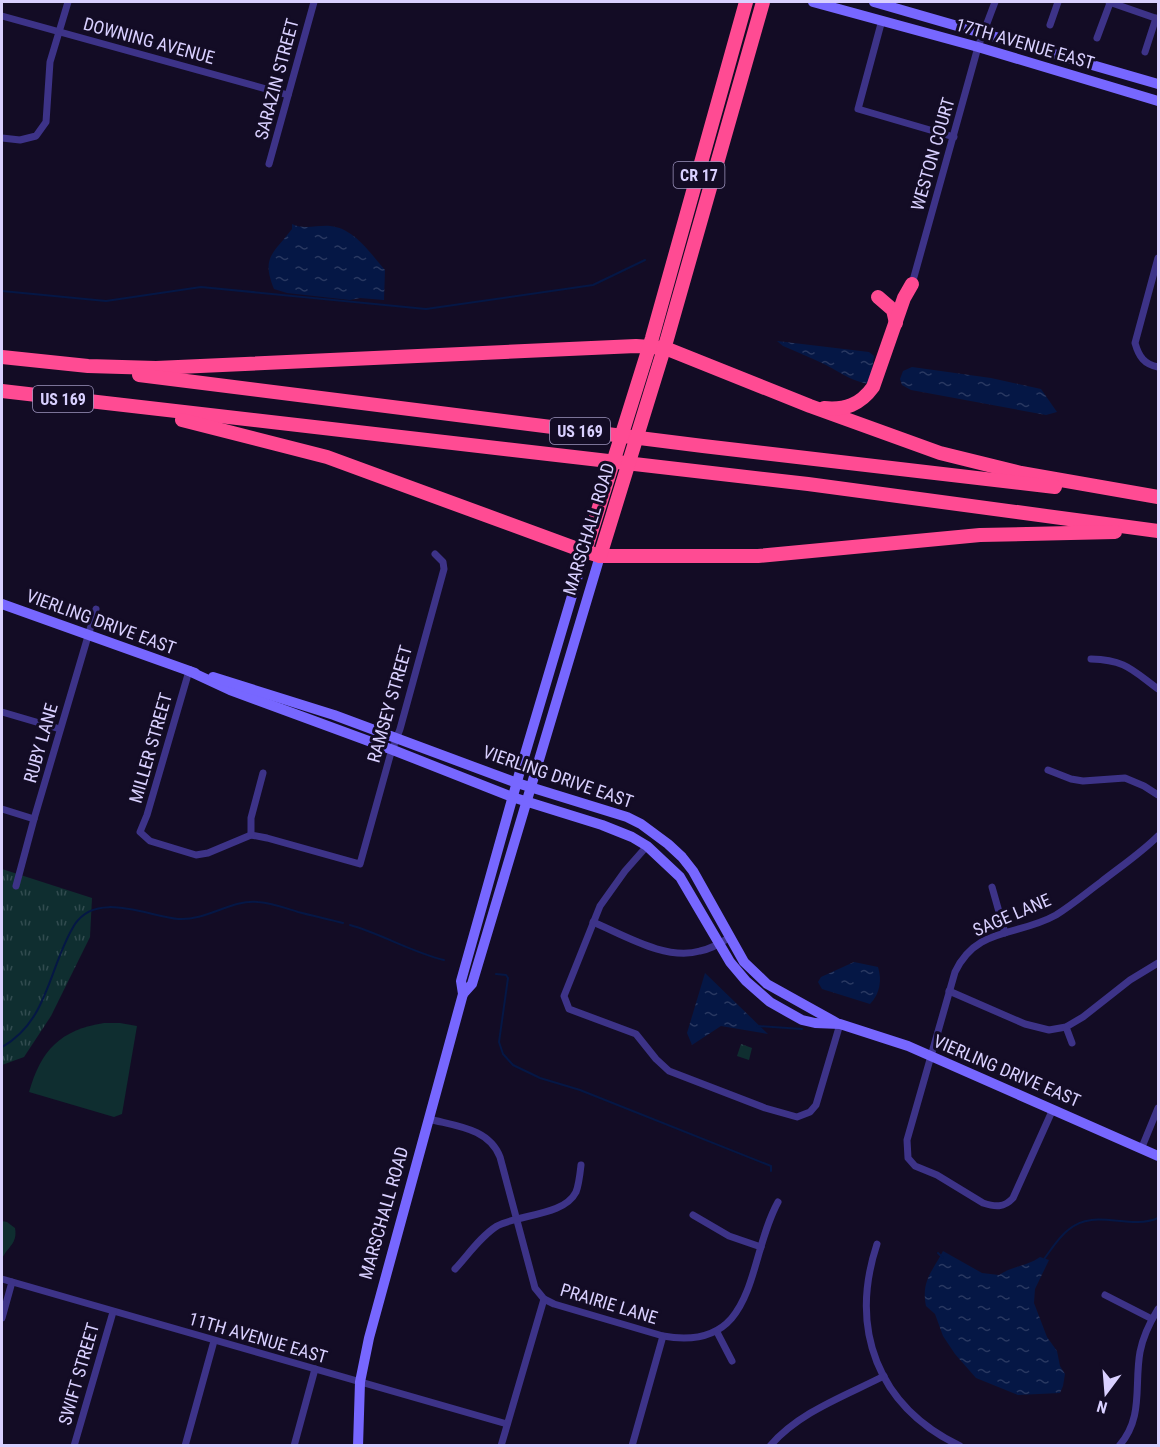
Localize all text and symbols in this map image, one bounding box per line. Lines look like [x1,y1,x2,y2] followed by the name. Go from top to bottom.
[81,13,217,68] street label: DOWNING AVENUE
[953,14,1097,73] street label: 17TH AVENUE EAST
[250,16,303,142] street label: SARAZIN STREET
[906,95,959,213] street label: WESTON COURT
[674,162,724,188] road number: CR 17
[33,386,93,412] road number: US 169
[550,418,610,444] road number: US 169
[558,460,619,597] street label: MARSCHALL ROAD
[24,585,179,658] street label: VIERLING DRIVE EAST
[363,643,416,765] street label: RAMSEY STREET
[125,690,176,805] street label: MILLER STREET
[19,701,62,785] street label: RUBY LANE
[480,741,636,812] street label: VIERLING DRIVE EAST
[970,889,1054,940] street label: SAGE LANE
[931,1030,1084,1111] street label: VIERLING DRIVE EAST
[355,1144,412,1282] street label: MARSCHALL ROAD
[558,1279,660,1328] street label: PRAIRIE LANE
[186,1308,330,1367] street label: 11TH AVENUE EAST
[54,1320,103,1427] street label: SWIFT STREET
[1076,1363,1136,1423] north arrow
[1095,1396,1109,1417] text: N

